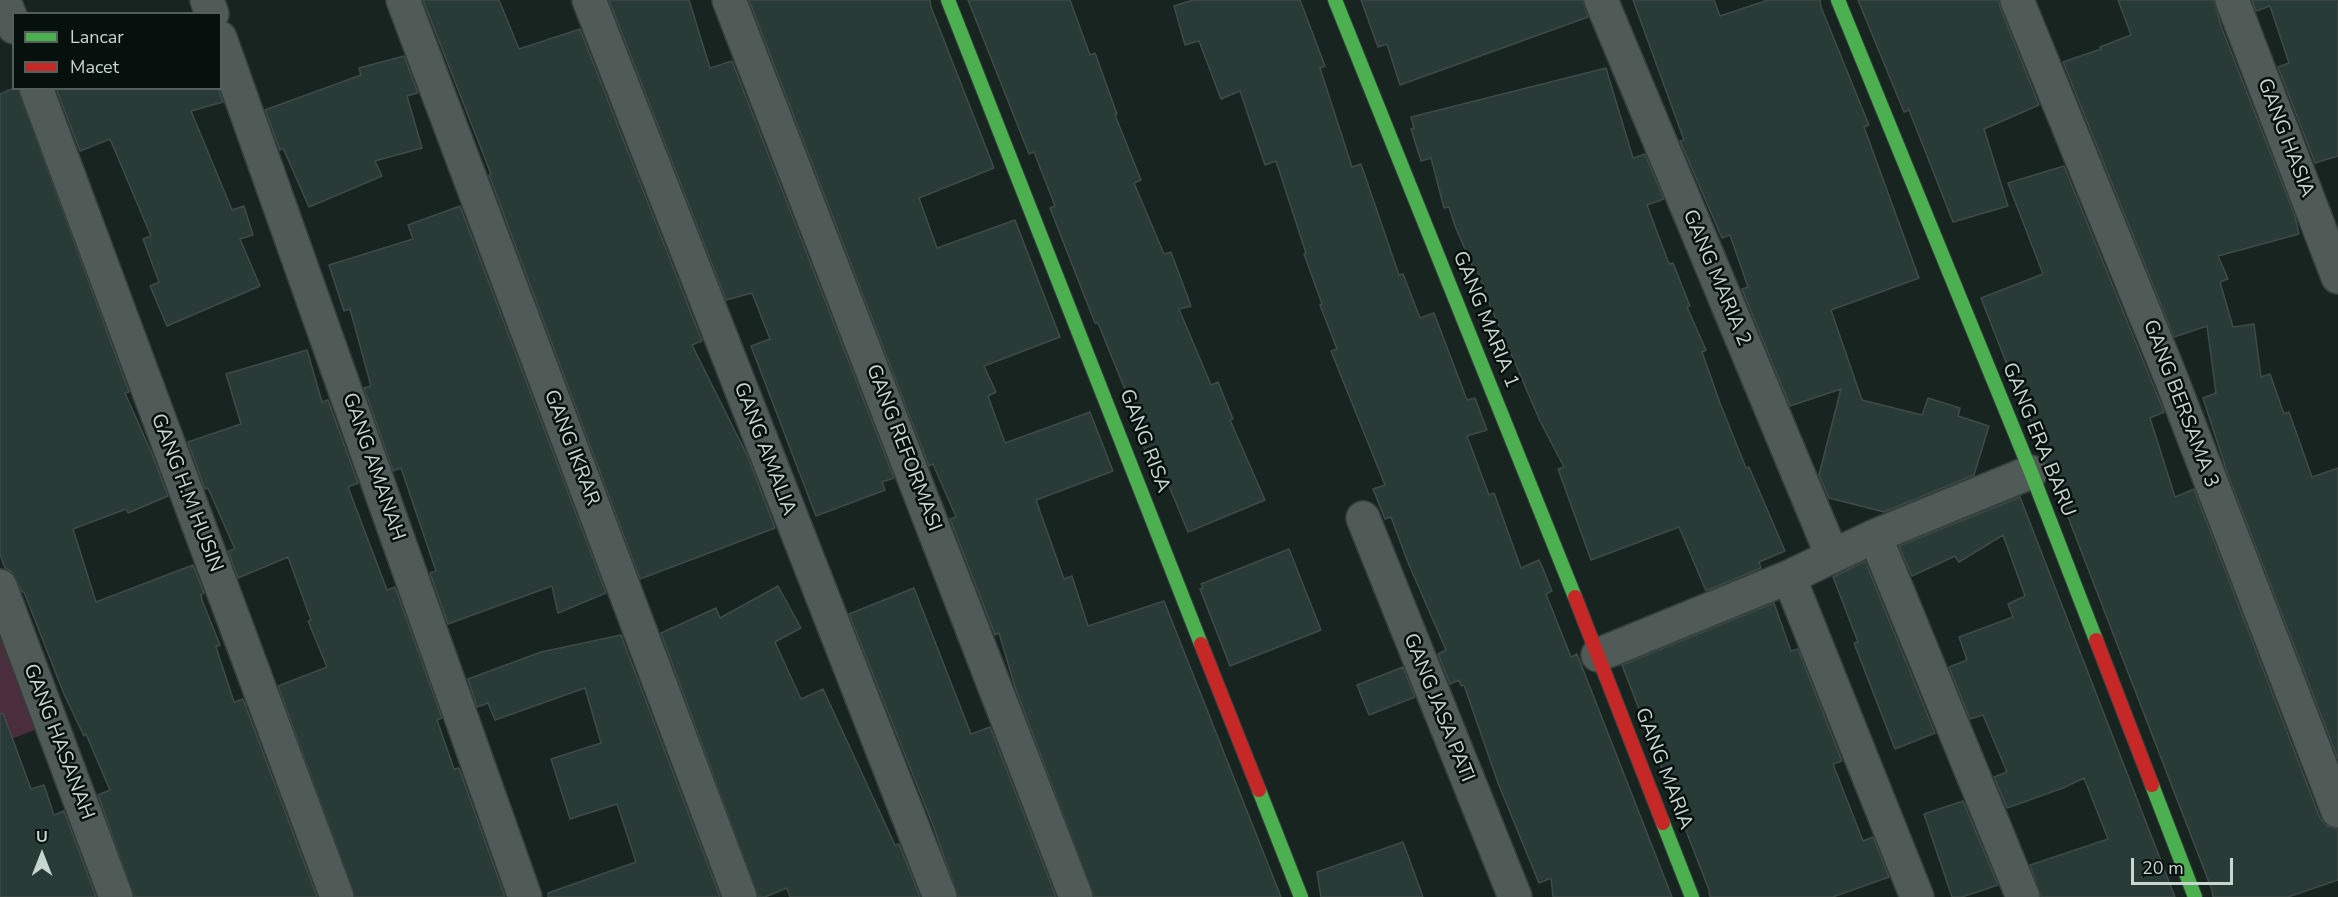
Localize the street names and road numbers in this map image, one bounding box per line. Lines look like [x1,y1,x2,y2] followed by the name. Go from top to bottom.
[2251,75,2319,201] street label: GANG HASIA
[1677,206,1755,350] street label: GANG MARIA 2
[1447,248,1523,392] street label: GANG MARIA 1
[2137,317,2223,491] street label: GANG BERSAMA 3
[1996,359,2080,521] street label: GANG ERA BARU
[860,361,946,535] street label: GANG REFORMASI
[728,379,800,519] street label: GANG AMALIA
[1113,386,1175,496] street label: GANG RISA
[538,387,604,509] street label: GANG IKRAR
[337,390,409,544] street label: GANG AMANAH
[145,410,227,576] street label: GANG H.M HUSIN
[1397,630,1479,786] street label: GANG JASA PATI
[17,661,99,823] street label: GANG HASANAH
[1629,705,1697,833] street label: GANG MARIA

